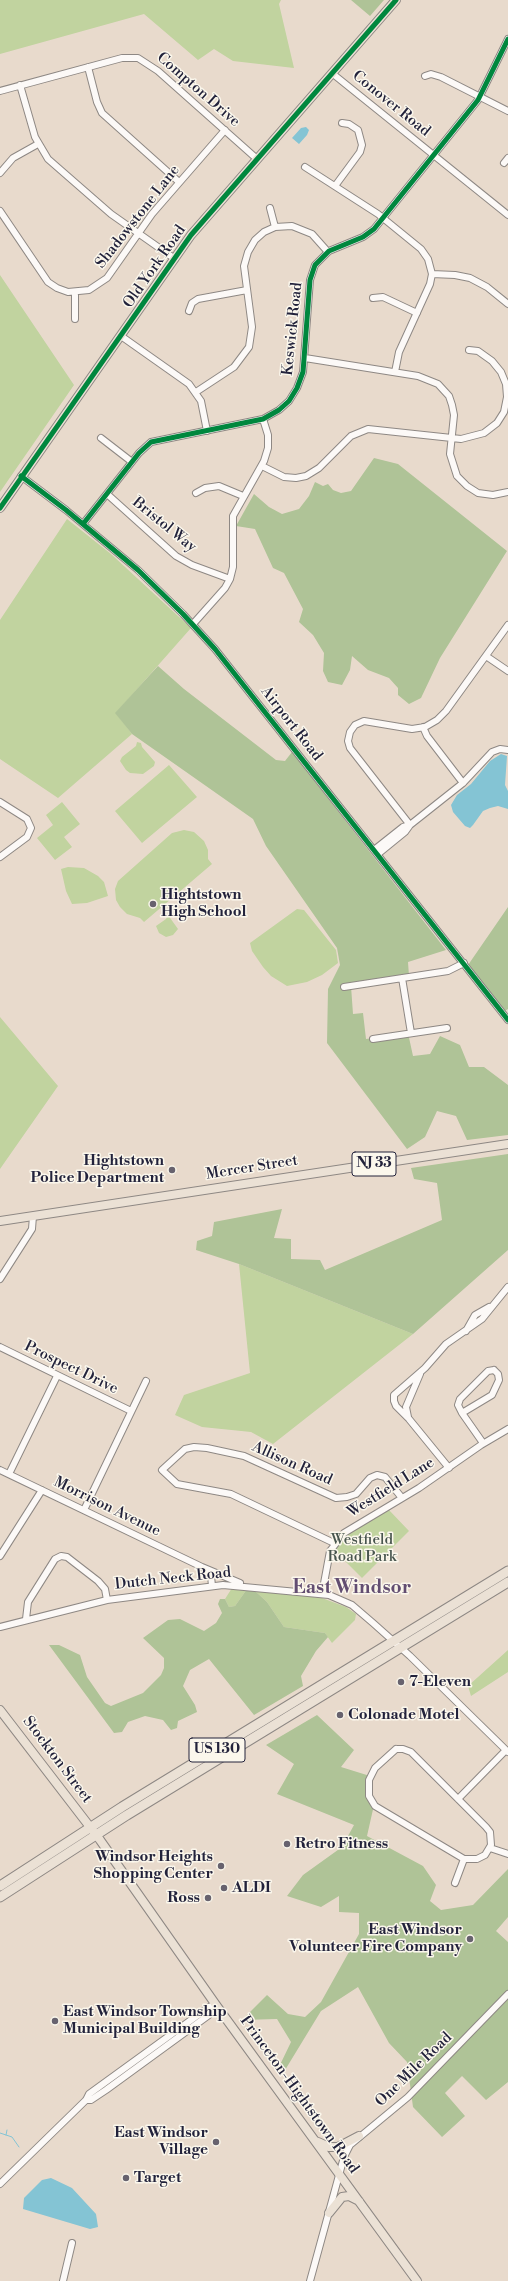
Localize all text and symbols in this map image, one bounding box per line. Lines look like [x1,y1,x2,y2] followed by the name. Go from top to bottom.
[153,49,243,131] street label: Compton Drive
[348,67,434,141] street label: Conover Road
[92,162,184,272] street label: Shadowstone Lane
[120,222,190,312] street label: Old York Road
[279,281,307,377] street label: Keswick Road
[128,494,200,556] street label: Bristol Way
[256,683,326,765] street label: Airport Road
[161,886,246,921] place label: Hightstown High School
[148,899,158,909] marker: Hightstown High School
[30,1152,164,1187] place label: Hightstown Police Department
[205,1152,299,1184] street label: Mercer Street
[352,1152,396,1176] road number: NJ 33
[167,1165,177,1175] marker: Hightstown Police Department
[21,1338,121,1398] street label: Prospect Drive
[249,1438,335,1490] street label: Allison Road
[344,1454,438,1522] street label: Westfield Lane
[51,1473,163,1541] street label: Morrison Avenue
[327,1531,397,1566] park label: Westfield Road Park
[114,1564,232,1594] street label: Dutch Neck Road
[293,1577,411,1599] district label: East Windsor
[409,1673,471,1691] place label: 7-Eleven
[396,1677,406,1687] marker: 7-Eleven
[348,1706,459,1724] place label: Colonade Motel
[335,1710,345,1720] marker: Colonade Motel
[19,1713,95,1807] street label: Stockton Street
[189,1738,245,1762] road number: US 130
[295,1835,388,1853] place label: Retro Fitness
[282,1839,292,1849] marker: Retro Fitness
[94,1848,213,1883] place label: Windsor Heights Shopping Center
[216,1861,226,1871] marker: Windsor Heights Shopping Center
[232,1879,271,1897] place label: ALDI
[219,1883,229,1893] marker: ALDI
[167,1889,200,1907] place label: Ross
[203,1893,213,1903] marker: Ross
[289,1921,462,1956] place label: East Windsor Volunteer Fire Company
[465,1934,475,1944] marker: East Windsor Volunteer Fire Company
[63,2003,227,2038] place label: East Windsor Township Municipal Building
[236,2013,362,2177] street label: Princeton-Hightstown Road
[50,2016,60,2026] marker: East Windsor Township Municipal Building
[372,2029,456,2111] street label: One Mile Road
[114,2124,208,2159] place label: East Windsor Village
[211,2137,221,2147] marker: East Windsor Village
[134,2169,181,2187] place label: Target
[121,2173,131,2183] marker: Target

